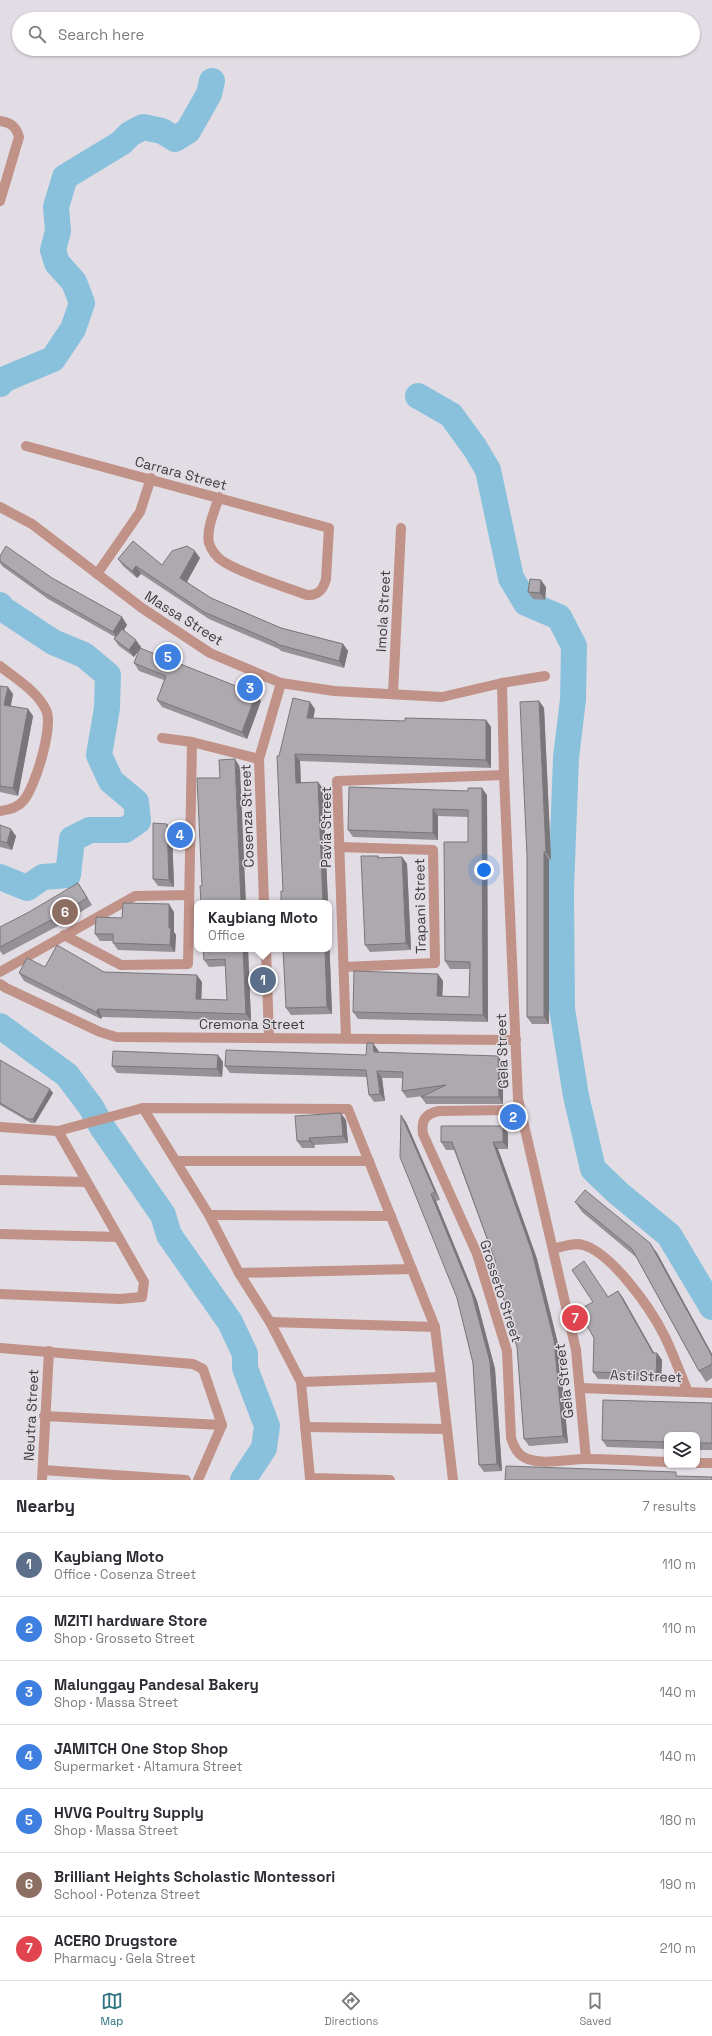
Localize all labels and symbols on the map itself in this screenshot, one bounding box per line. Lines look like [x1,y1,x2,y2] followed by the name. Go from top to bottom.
[133,452,229,494] street label: Carrara Street
[372,570,394,652] street label: Imola Street
[141,587,227,649] street label: Massa Street
[155,642,181,672] pin: 5
[237,673,263,703] pin: 3
[236,764,258,868] street label: Cosenza Street
[317,786,335,868] street label: Pavia Street
[167,820,193,850] pin: 4
[410,858,430,954] street label: Trapani Street
[474,860,494,880] your location
[52,897,78,927] pin: 6
[250,965,276,995] pin: 1
[492,1013,512,1089] street label: Gela Street
[199,1015,305,1033] street label: Cremona Street
[500,1102,526,1132] pin: 2
[476,1237,526,1345] street label: Grosseto Street
[562,1303,588,1333] pin: 7
[550,1342,578,1420] street label: Gela Street
[610,1366,682,1386] street label: Asti Street
[20,1369,42,1461] street label: Neutra Street

